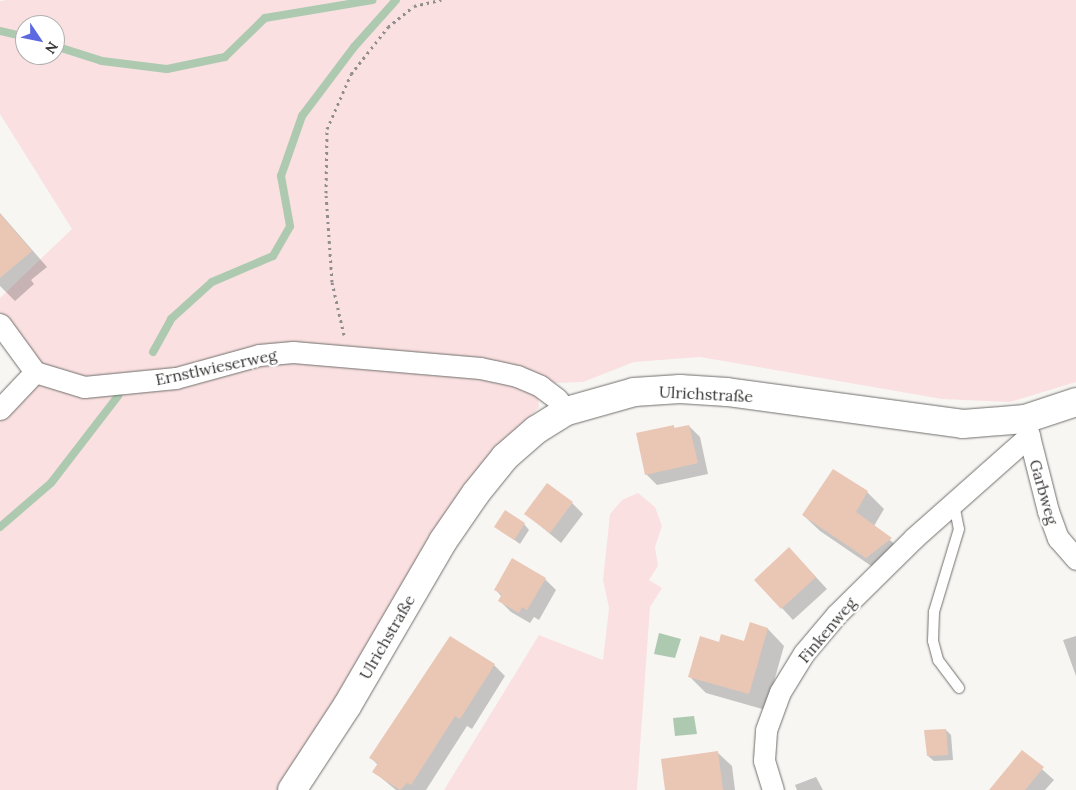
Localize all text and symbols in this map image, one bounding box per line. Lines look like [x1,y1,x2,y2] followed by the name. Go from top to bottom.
[15,15,65,65] north arrow
[41,38,62,57] text: N
[153,345,279,389] street label: Ernstlwieserweg
[658,382,754,406] street label: Ulrichstraße
[1026,457,1062,527] street label: Garbweg
[355,591,419,683] street label: Ulrichstraße
[794,593,860,667] street label: Finkenweg

